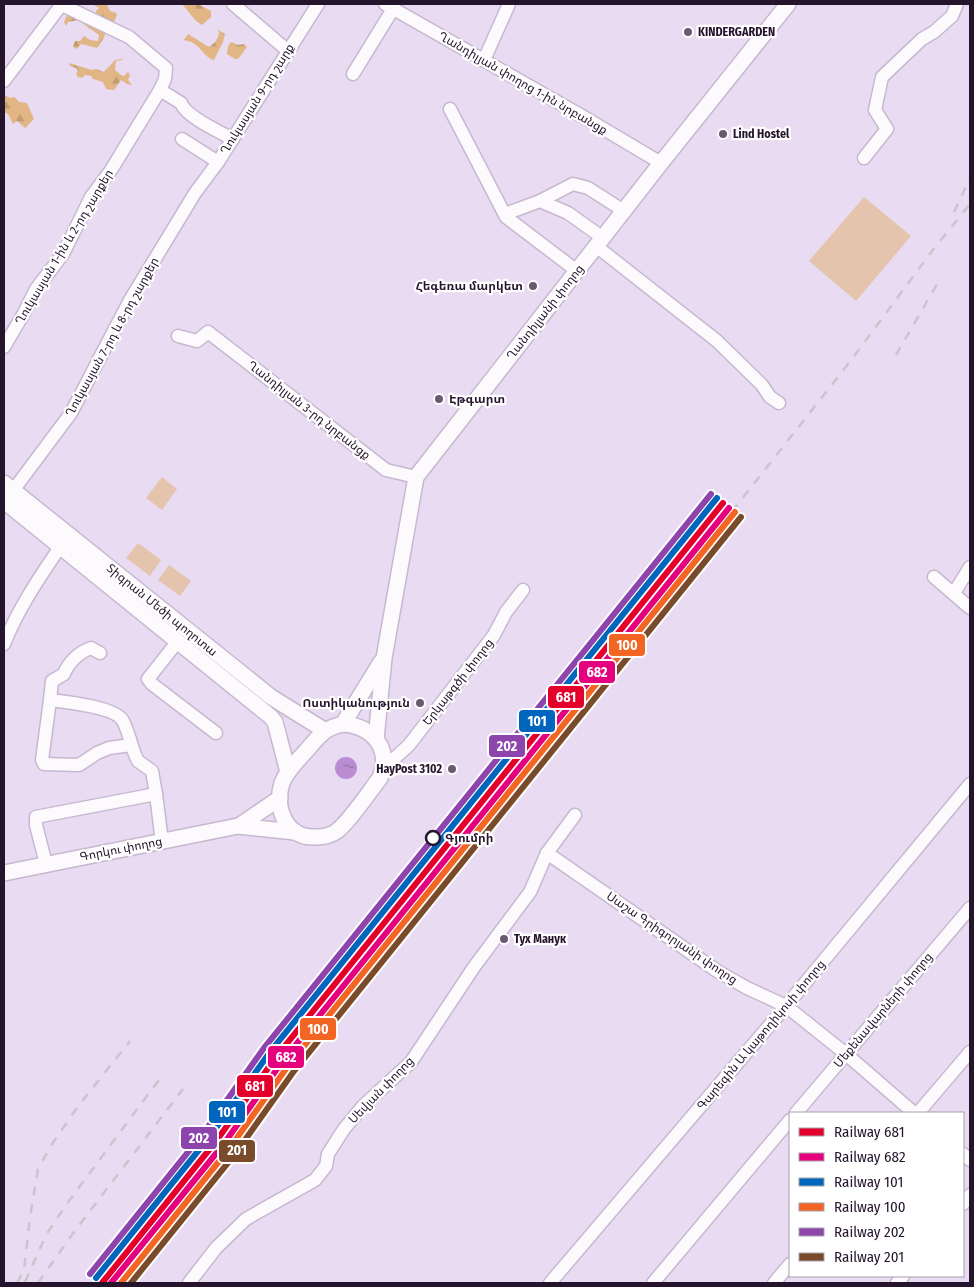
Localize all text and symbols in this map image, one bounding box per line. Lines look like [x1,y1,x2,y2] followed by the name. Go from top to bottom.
[698,25,775,39] place label: KINDERGARDEN
[682,26,694,38] marker: KINDERGARDEN
[436,29,610,137] street label: Ղանդիլյան փողոց 1-ին նրբանցք
[217,41,297,157] street label: Ղուկասյան 9-րդ շարք
[733,127,790,141] place label: Lind Hostel
[717,128,729,140] marker: Lind Hostel
[12,167,116,327] street label: Ղուկասյան 1-ին և 2-րդ շարքեր
[62,255,162,419] street label: Ղուկասյան 7-րդ և 8-րդ շարքեր
[504,262,586,362] street label: Ղանդիլյանի փողոց
[416,279,523,293] place label: Հեգեռա մարկետ
[527,280,539,292] marker: Հեգեռա մարկետ
[245,358,373,462] street label: Ղանդիլյան 3-րդ նրբանցք
[449,392,505,406] place label: Էթգարտ
[433,393,445,405] marker: Էթգարտ
[104,561,220,659] street label: Տիգրան Մեծի պողոտա
[608,633,646,657] line badge: 100
[420,636,496,728] street label: Երկաթգծի փողոց
[616,637,638,654] text: 100
[578,660,616,684] line badge: 682
[586,664,608,681] text: 682
[547,685,585,709] line badge: 681
[556,689,576,706] text: 681
[302,696,410,710] place label: Ոստիկանություն
[414,697,426,709] marker: Ոստիկանություն
[518,709,556,733] line badge: 101
[527,713,547,730] text: 101
[488,734,526,758] line badge: 202
[496,738,518,755] text: 202
[376,762,442,776] place label: HayPost 3102
[446,763,458,775] marker: HayPost 3102
[425,830,441,846] marker: Գյումրի
[445,831,493,845] place label: Գյումրի
[79,834,163,864] street label: Գորկու փողոց
[604,889,740,987] street label: Սաշա Գրիգորյանի փողոց
[514,932,567,946] place label: Тух Манук
[498,933,510,945] marker: Тух Манук
[831,950,935,1070] street label: Մեքենավարների փողոց
[694,957,828,1113] street label: Գարեգին Ա կաթողիկոսի փողոց
[299,1017,337,1041] line badge: 100
[307,1021,329,1038] text: 100
[267,1045,305,1069] line badge: 682
[275,1049,297,1066] text: 682
[346,1054,416,1126] street label: Սեվյան փողոց
[236,1074,274,1098] line badge: 681
[245,1078,265,1095] text: 681
[208,1100,246,1124] line badge: 101
[217,1104,237,1121] text: 101
[789,1112,964,1277] legend
[834,1123,905,1141] text: Railway 681
[180,1126,218,1150] line badge: 202
[188,1130,210,1147] text: 202
[218,1139,256,1163] line badge: 201
[226,1142,247,1159] text: 201
[834,1148,906,1166] text: Railway 682
[834,1173,903,1191] text: Railway 101
[834,1198,906,1216] text: Railway 100
[834,1223,905,1241] text: Railway 202
[834,1248,904,1266] text: Railway 201

